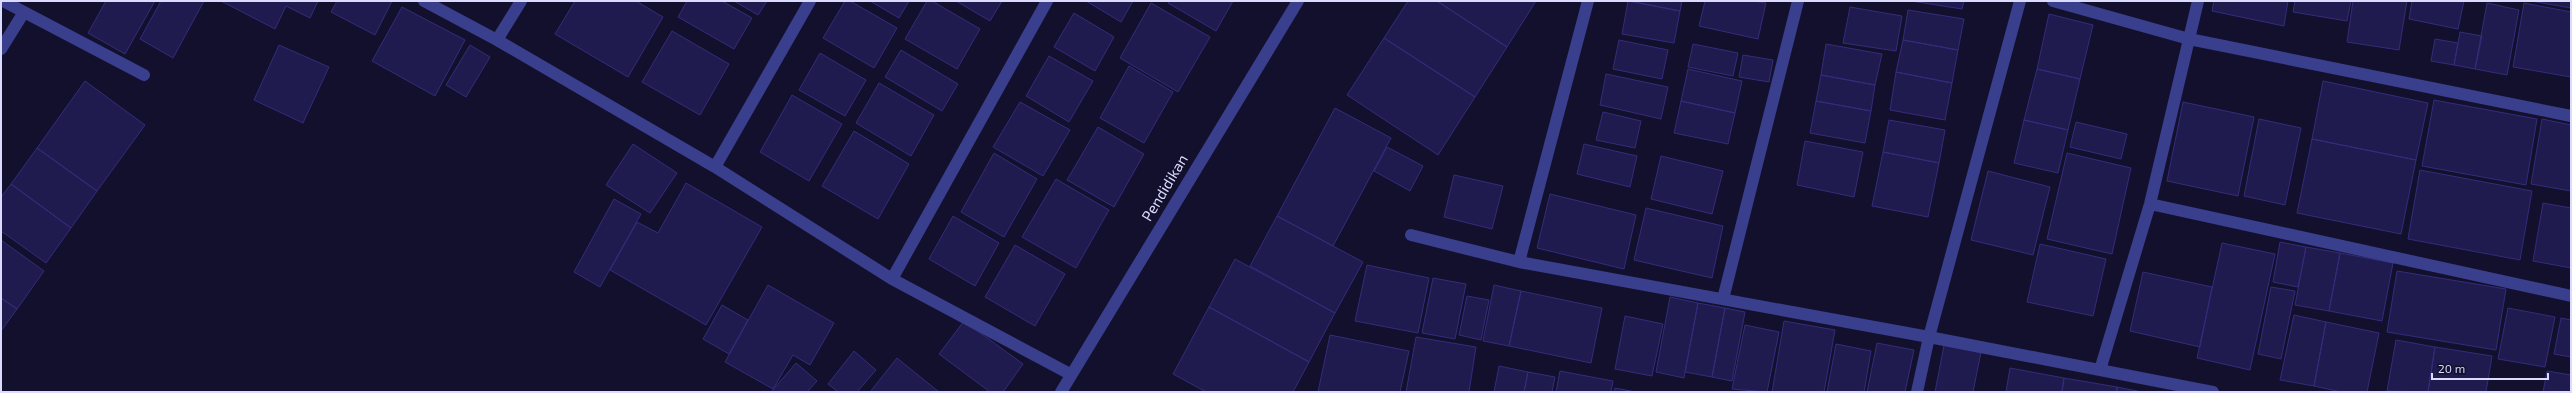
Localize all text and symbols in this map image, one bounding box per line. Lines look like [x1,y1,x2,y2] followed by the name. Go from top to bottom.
[1137,151,1191,224] street label: Pendidikan
[2432,355,2548,381] scale bar
[2438,361,2465,375] text: 20 m

